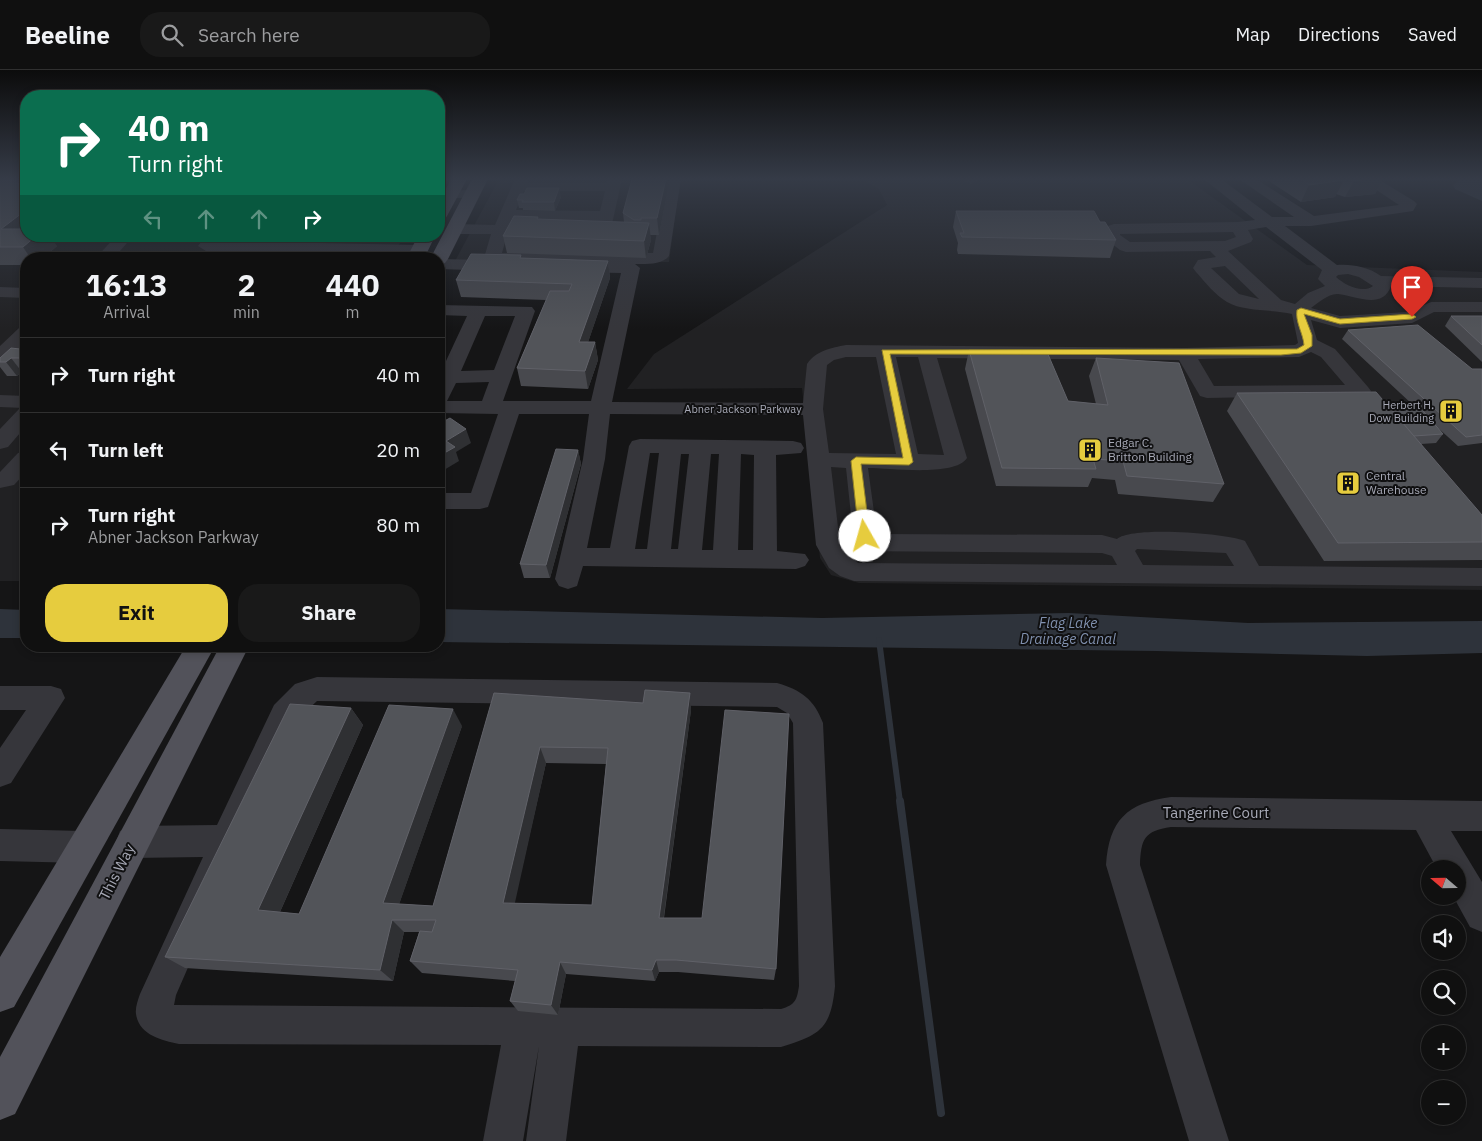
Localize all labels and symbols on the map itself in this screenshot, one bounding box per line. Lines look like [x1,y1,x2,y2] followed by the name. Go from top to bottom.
[1391,266,1433,317] pin
[1369,398,1434,425] place label: Herbert H. Dow Building
[1438,398,1464,424] building icon: Herbert H. Dow Building
[684,402,802,416] street label: Abner Jackson Parkway
[1108,435,1193,464] place label: Edgar C. Britton Building
[1077,437,1103,463] building icon: Edgar C. Britton Building
[1366,468,1427,497] place label: Central Warehouse
[1335,470,1361,496] building icon: Central Warehouse
[838,509,890,561] position arrow
[1020,614,1116,648] water label: Flag Lake Drainage Canal
[1163,803,1269,822] street label: Tangerine Court
[94,840,139,903] street label: This Way
[1421,860,1466,905] north arrow

